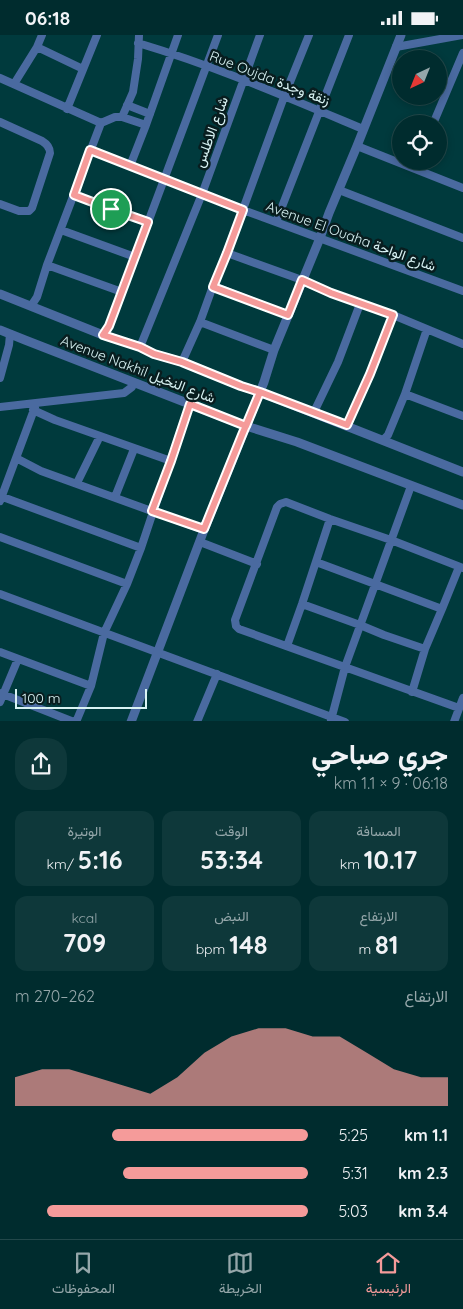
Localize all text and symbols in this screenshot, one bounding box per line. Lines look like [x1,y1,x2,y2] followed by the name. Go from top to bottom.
[25,6,70,30] text: 06:18
[207,47,333,109] street label: Rue Oujda زنقة وجدة
[392,50,448,105] north arrow
[392,50,447,170] map controls
[190,94,234,171] street label: شارع الاطلس
[392,115,447,170] button: locate
[90,188,132,230] pin
[97,195,125,223] icon: arrive
[263,197,438,277] street label: Avenue El Ouaha شارع الواحة
[57,331,218,409] street label: Avenue Nakhil شارع النخيل
[15,687,148,710] scale bar
[22,689,60,707] text: 100 m
[311,736,448,771] text: جري صباحي
[15,738,67,790] button: share
[334,773,448,793] text: 06:18 · 9 × 1.1 km
[67,822,102,840] text: الوتيرة
[215,822,248,840] text: الوقت
[356,822,401,840] text: المسافة
[78,844,123,875] text: 5:16
[200,844,263,875] text: 53:34
[364,844,417,875] text: 10.17
[46,855,78,873] text: /km
[340,855,364,873] text: km
[214,907,249,925] text: النبض
[360,907,398,925] text: الارتفاع
[71,909,98,927] text: kcal
[63,927,106,958] text: 709
[229,929,267,960] text: 148
[375,929,399,960] text: 81
[196,940,229,958] text: bpm
[358,940,375,958] text: m
[15,986,95,1006] text: 262–270 m
[405,986,448,1006] text: الارتفاع
[339,1125,368,1145] text: 5:25
[404,1125,448,1145] text: 1.1 km
[342,1163,368,1183] text: 5:31
[398,1163,448,1183] text: 2.3 km
[338,1201,368,1221] text: 5:03
[398,1201,448,1221] text: 3.4 km
[52,1249,115,1301] tab: المحفوظات
[219,1249,262,1301] tab: الخريطة
[366,1249,411,1301] tab: الرئيسية

